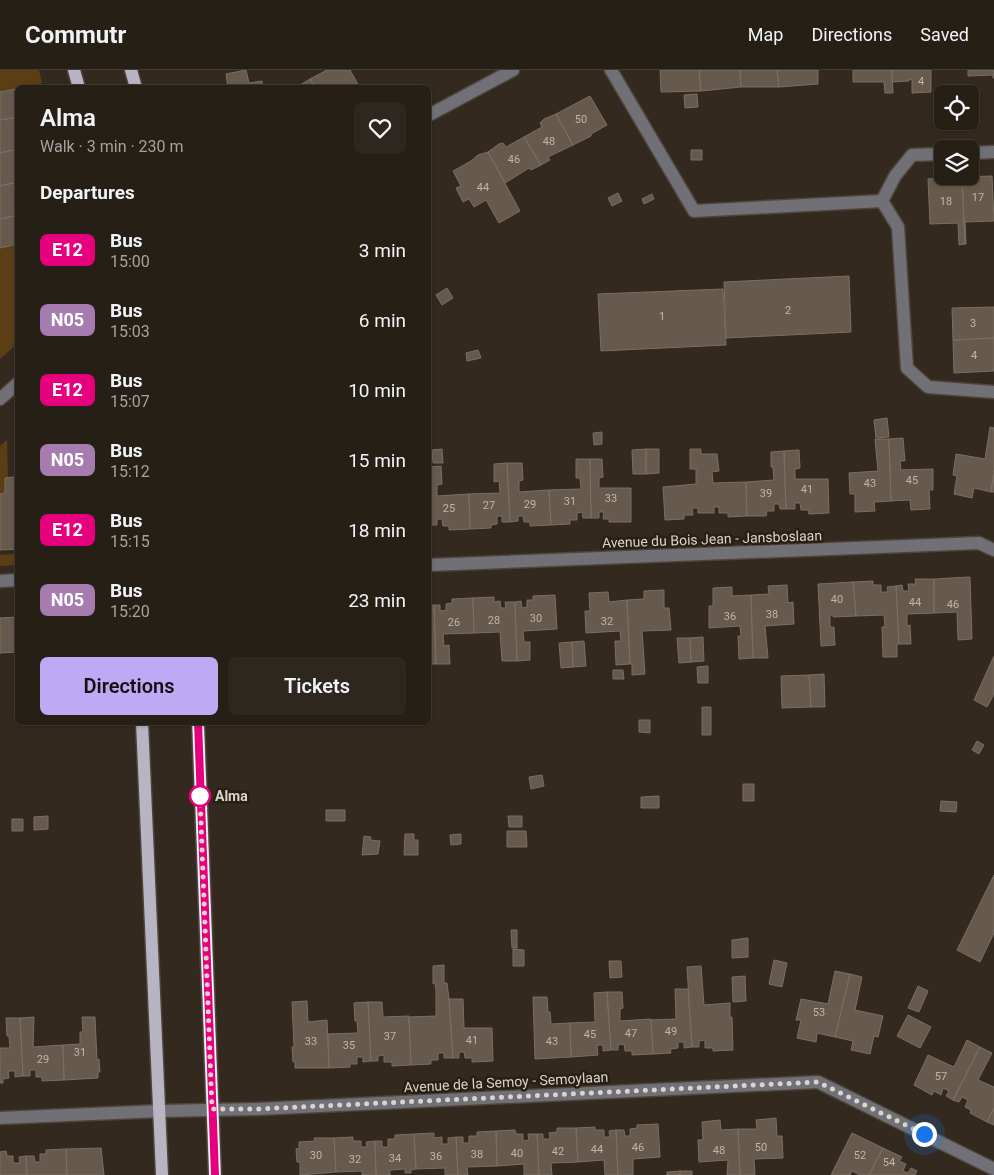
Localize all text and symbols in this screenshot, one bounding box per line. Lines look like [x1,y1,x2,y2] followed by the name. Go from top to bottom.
[25,21,126,49] text: Commutr
[748,24,783,45] text: Map
[811,24,892,45] text: Directions
[920,24,969,45] text: Saved
[918,75,924,88] house number: 4
[934,85,979,185] map controls
[934,85,979,130] button: locate
[354,102,406,154] button: heart
[40,104,96,132] text: Alma
[575,113,587,126] house number: 50
[543,135,555,148] house number: 48
[40,137,184,156] text: Walk · 3 min · 230 m
[934,140,979,185] button: layers
[508,153,520,166] house number: 46
[40,181,135,204] text: Departures
[477,181,489,194] house number: 44
[972,191,984,204] house number: 17
[940,195,952,208] house number: 18
[110,229,143,252] text: Bus
[52,239,83,260] text: E12
[359,239,406,262] text: 3 min
[110,252,150,271] text: 15:00
[110,299,143,322] text: Bus
[785,304,791,317] house number: 2
[51,309,84,330] text: N05
[359,309,406,332] text: 6 min
[659,310,665,323] house number: 1
[970,317,976,330] house number: 3
[110,322,150,341] text: 15:03
[971,349,977,362] house number: 4
[110,369,143,392] text: Bus
[52,379,83,400] text: E12
[348,379,406,402] text: 10 min
[110,392,150,411] text: 15:07
[110,439,143,462] text: Bus
[51,449,84,470] text: N05
[348,449,406,472] text: 15 min
[110,462,150,481] text: 15:12
[906,474,918,487] house number: 45
[864,477,876,490] house number: 43
[801,483,813,496] house number: 41
[760,487,772,500] house number: 39
[605,492,617,505] house number: 33
[564,495,576,508] house number: 31
[524,498,536,511] house number: 29
[483,499,495,512] house number: 27
[443,502,455,515] house number: 25
[110,509,143,532] text: Bus
[52,519,83,540] text: E12
[348,519,406,542] text: 18 min
[602,527,822,551] street label: Avenue du Bois Jean - Jansboslaan
[110,532,150,551] text: 15:15
[110,579,143,602] text: Bus
[51,589,84,610] text: N05
[348,589,406,612] text: 23 min
[831,593,843,606] house number: 40
[909,596,921,609] house number: 44
[947,598,959,611] house number: 46
[110,602,150,621] text: 15:20
[766,608,778,621] house number: 38
[724,610,736,623] house number: 36
[530,612,542,625] house number: 30
[488,614,500,627] house number: 28
[601,615,613,628] house number: 32
[448,616,460,629] house number: 26
[40,657,218,715] button: Directions
[228,657,406,715] button: Tickets
[189,785,211,807] marker: Alma
[215,788,248,804] place label: Alma
[813,1006,825,1019] house number: 53
[665,1025,677,1038] house number: 49
[625,1027,637,1040] house number: 47
[584,1028,596,1041] house number: 45
[384,1030,396,1043] house number: 37
[466,1034,478,1047] house number: 41
[305,1035,317,1048] house number: 33
[546,1035,558,1048] house number: 43
[343,1039,355,1052] house number: 35
[74,1046,86,1059] house number: 31
[37,1053,49,1066] house number: 29
[403,1069,609,1095] street label: Avenue de la Semoy - Semoylaan
[935,1070,947,1083] house number: 57
[912,1122,937,1147] your location
[632,1141,644,1154] house number: 46
[755,1141,767,1154] house number: 50
[591,1143,603,1156] house number: 44
[713,1144,725,1157] house number: 48
[552,1145,564,1158] house number: 42
[511,1147,523,1160] house number: 40
[471,1148,483,1161] house number: 38
[310,1149,322,1162] house number: 30
[854,1149,866,1162] house number: 52
[430,1150,442,1163] house number: 36
[389,1152,401,1165] house number: 34
[349,1153,361,1166] house number: 32
[883,1156,895,1169] house number: 54

